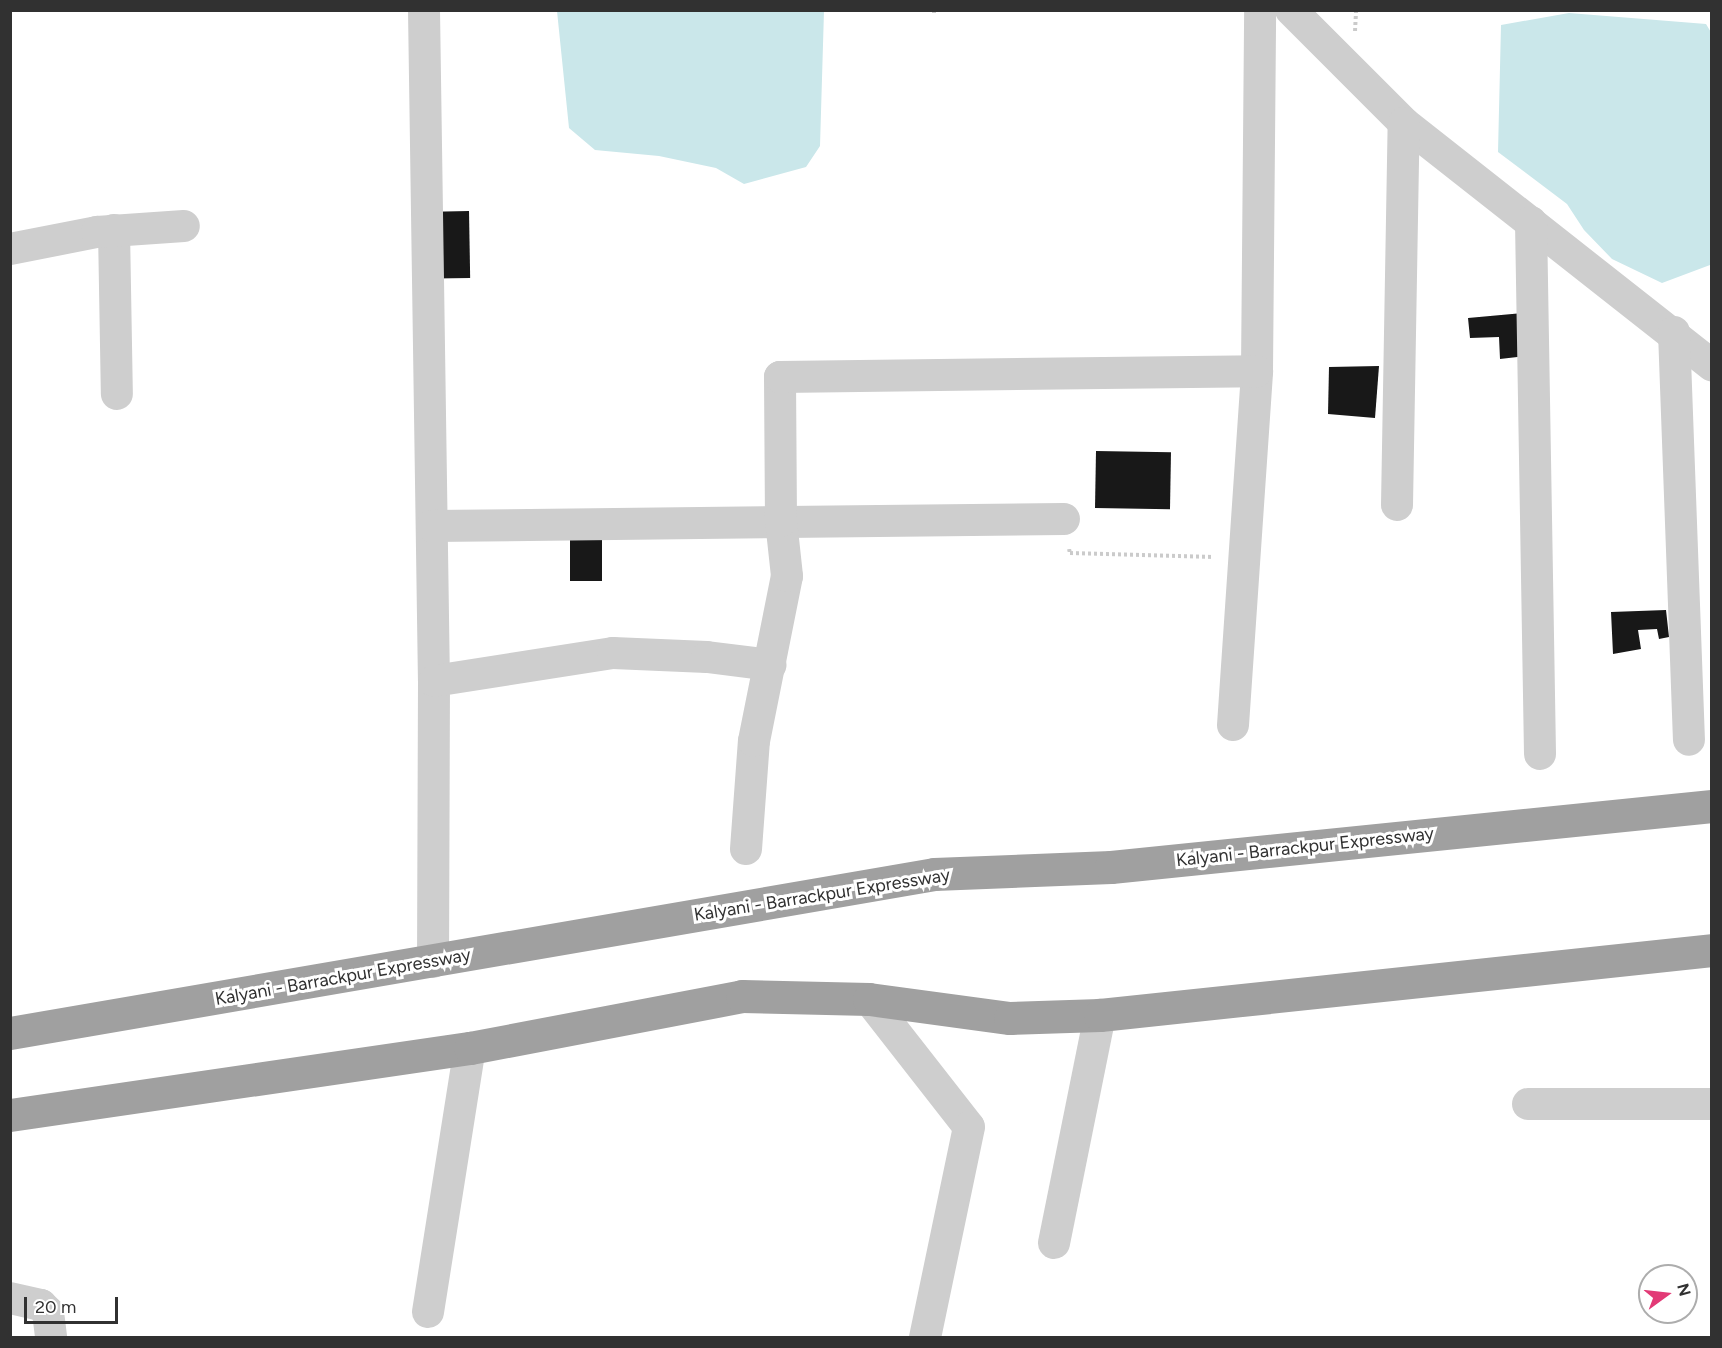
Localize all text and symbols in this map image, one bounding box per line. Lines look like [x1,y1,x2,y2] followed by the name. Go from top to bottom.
[1175,823,1435,871] street label: Kalyani - Barrackpur Expressway
[692,864,952,926] street label: Kalyani - Barrackpur Expressway
[214,944,472,1010] street label: Kalyani - Barrackpur Expressway
[1638,1264,1698,1324] north arrow
[1673,1281,1695,1298] text: N
[27,1285,122,1323] scale bar
[35,1296,76,1318] text: 20 m

